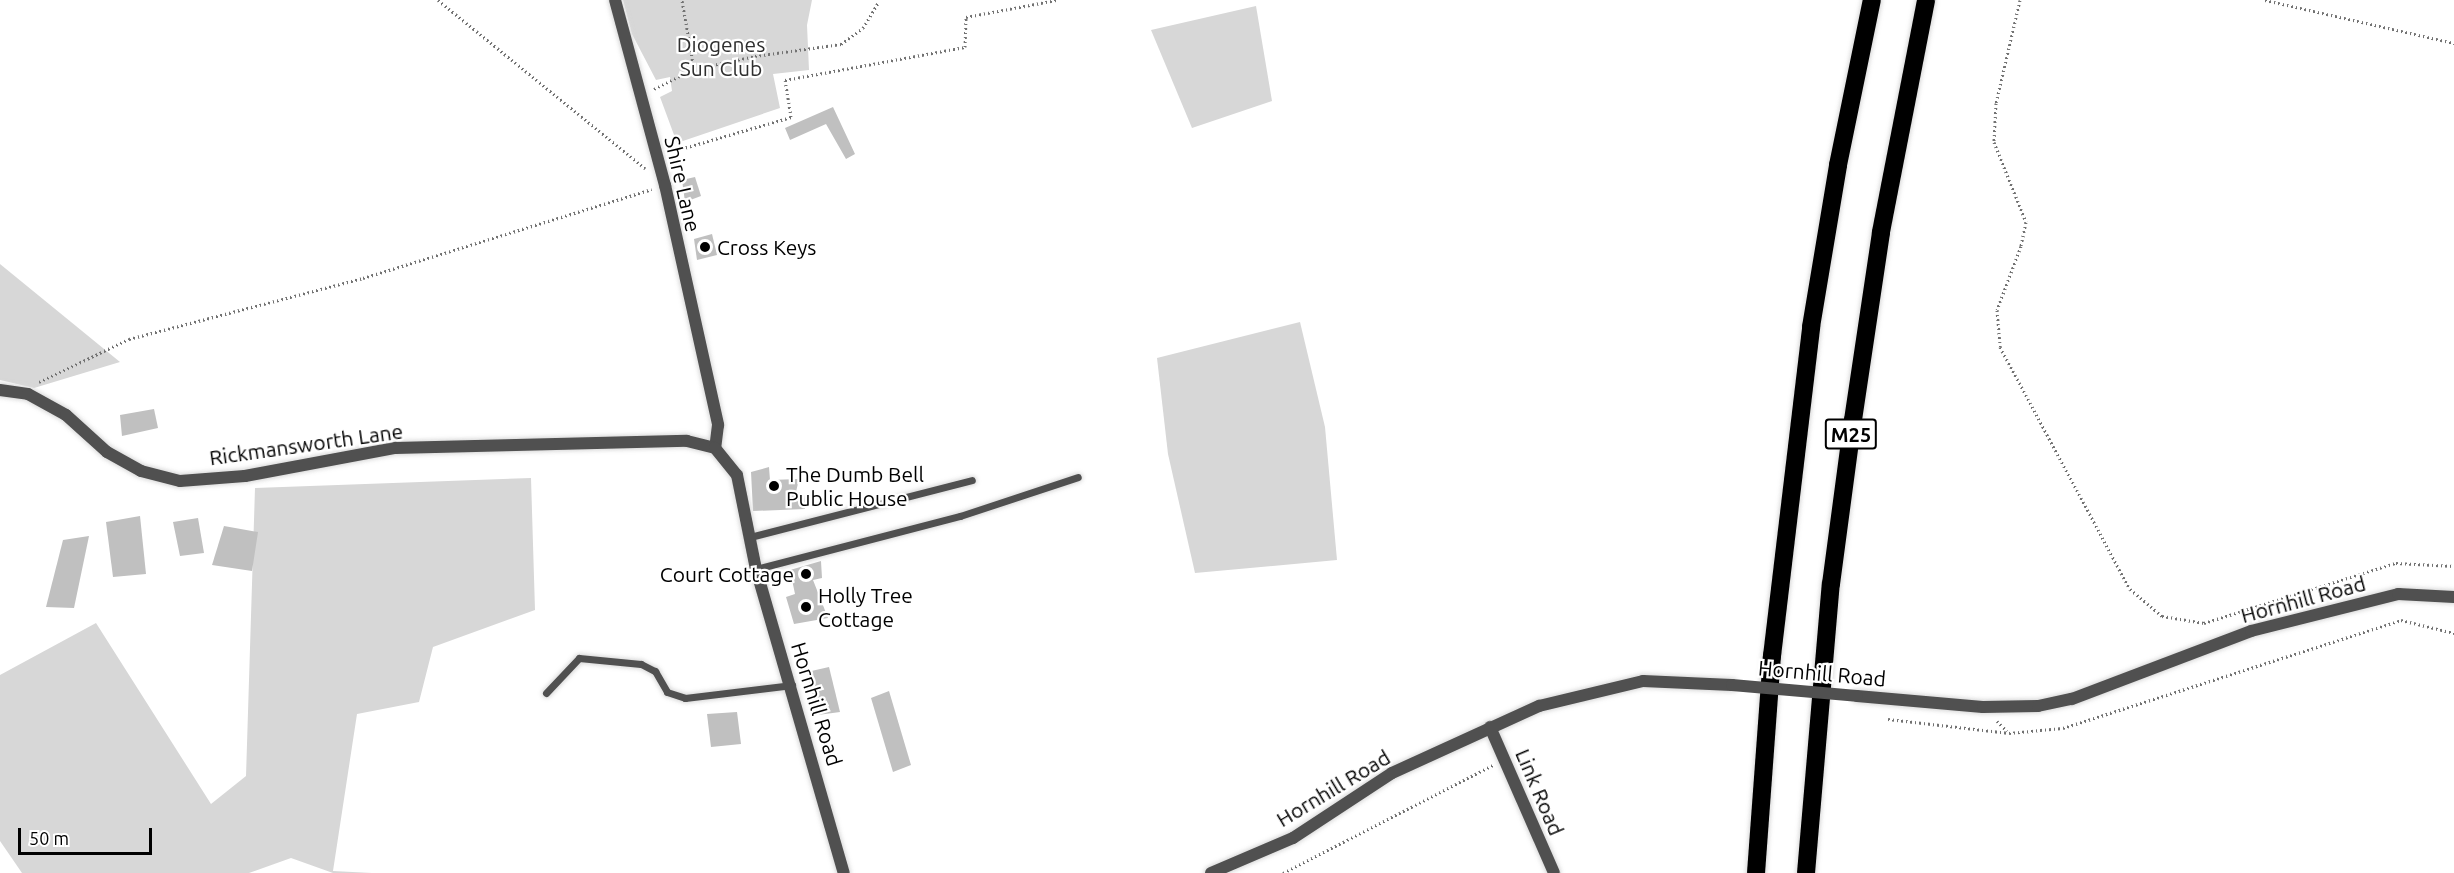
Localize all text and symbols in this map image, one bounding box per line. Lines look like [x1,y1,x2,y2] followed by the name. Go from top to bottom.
[677,31,765,81] park label: Diogenes Sun Club
[660,134,706,234] street label: Shire Lane
[717,234,816,260] place label: Cross Keys
[698,240,712,254] marker: Cross Keys
[1824,417,1878,451] road number: M25
[208,418,404,470] street label: Rickmansworth Lane
[786,461,924,511] place label: The Dumb Bell Public House
[767,479,781,493] marker: The Dumb Bell Public House
[660,561,794,587] place label: Court Cottage
[799,567,813,581] marker: Court Cottage
[2238,570,2368,628] street label: Hornhill Road
[818,582,913,632] place label: Holly Tree Cottage
[799,600,813,614] marker: Holly Tree Cottage
[786,639,848,769] street label: Hornhill Road
[1757,655,1887,691] street label: Hornhill Road
[1272,744,1394,832] street label: Hornhill Road
[1511,745,1569,839] street label: Link Road
[21,816,154,854] scale bar
[29,828,69,848] text: 50 m

